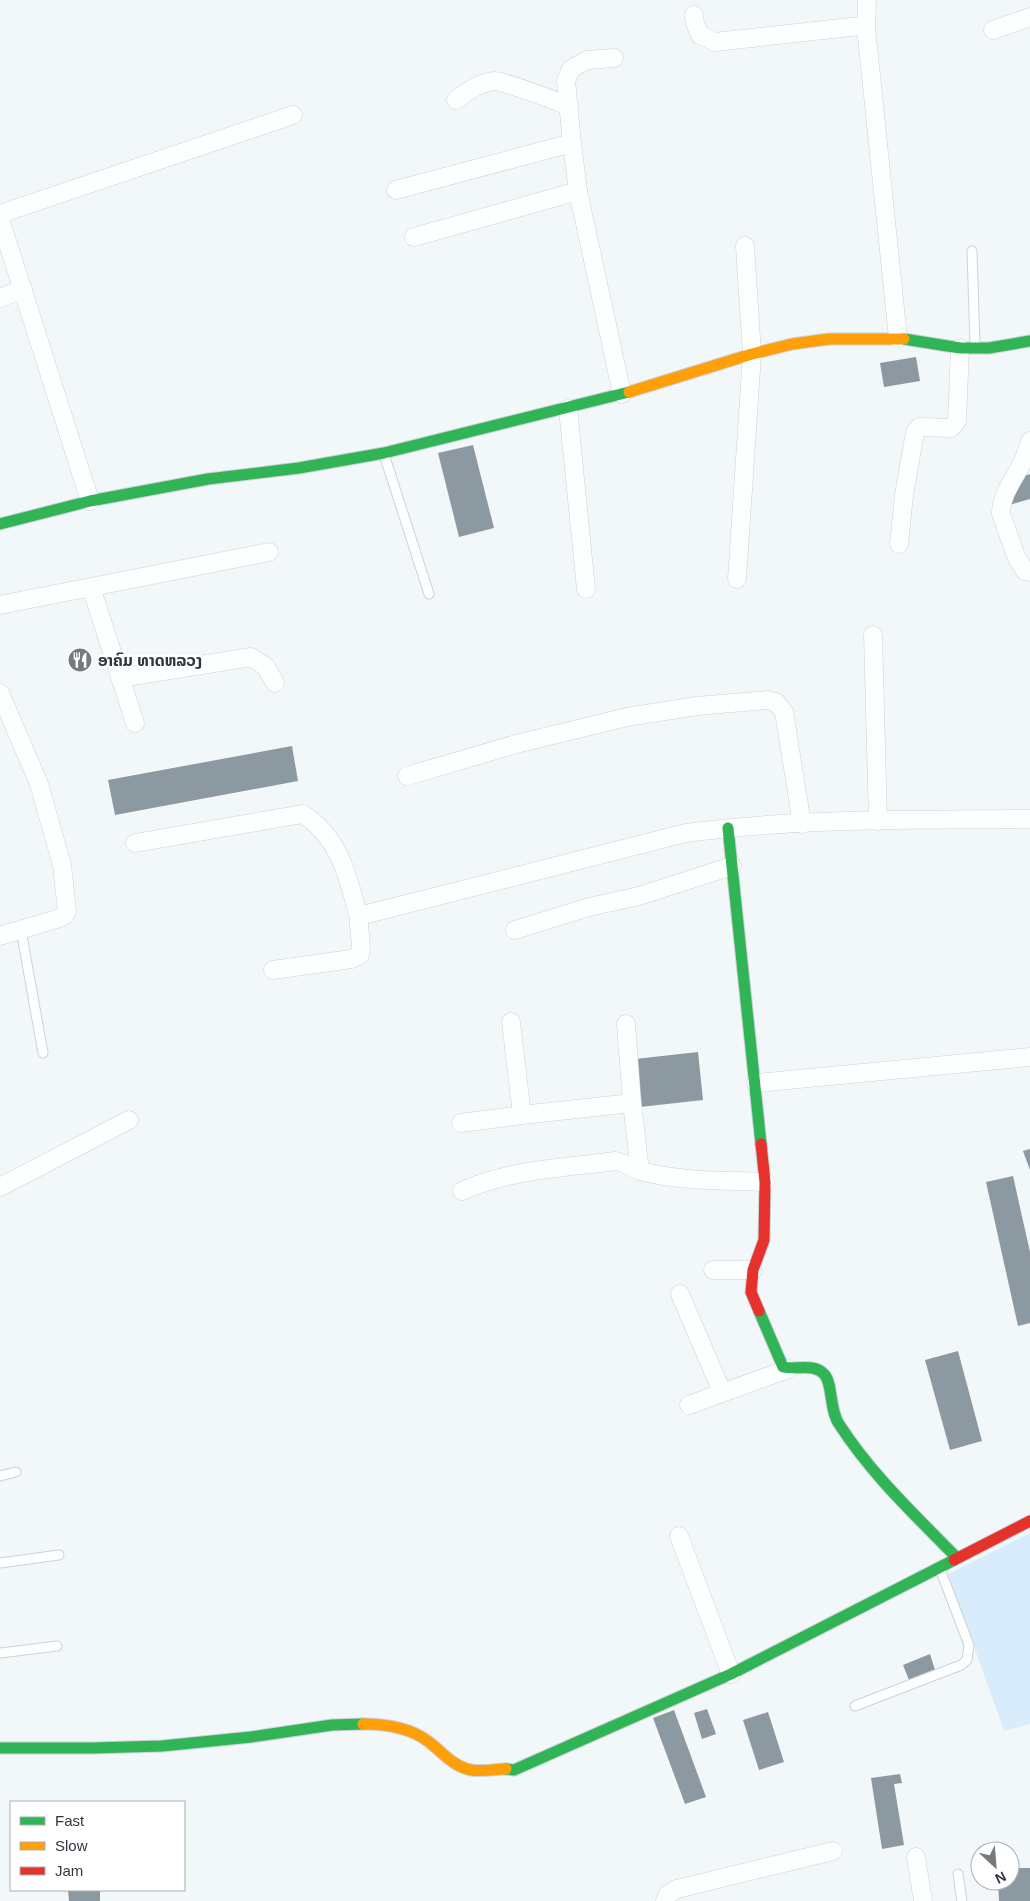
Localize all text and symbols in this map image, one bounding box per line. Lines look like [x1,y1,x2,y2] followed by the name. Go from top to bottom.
[67,647,93,673] restaurant icon: ອາຄົມ ທາດຫລວງ
[98,652,202,669] place label: ອາຄົມ ທາດຫລວງ
[10,1801,185,1891] legend
[55,1812,85,1829] text: Fast
[55,1837,88,1854] text: Slow
[970,1841,1020,1891] north arrow
[55,1862,83,1879] text: Jam
[993,1868,1009,1887] text: N

